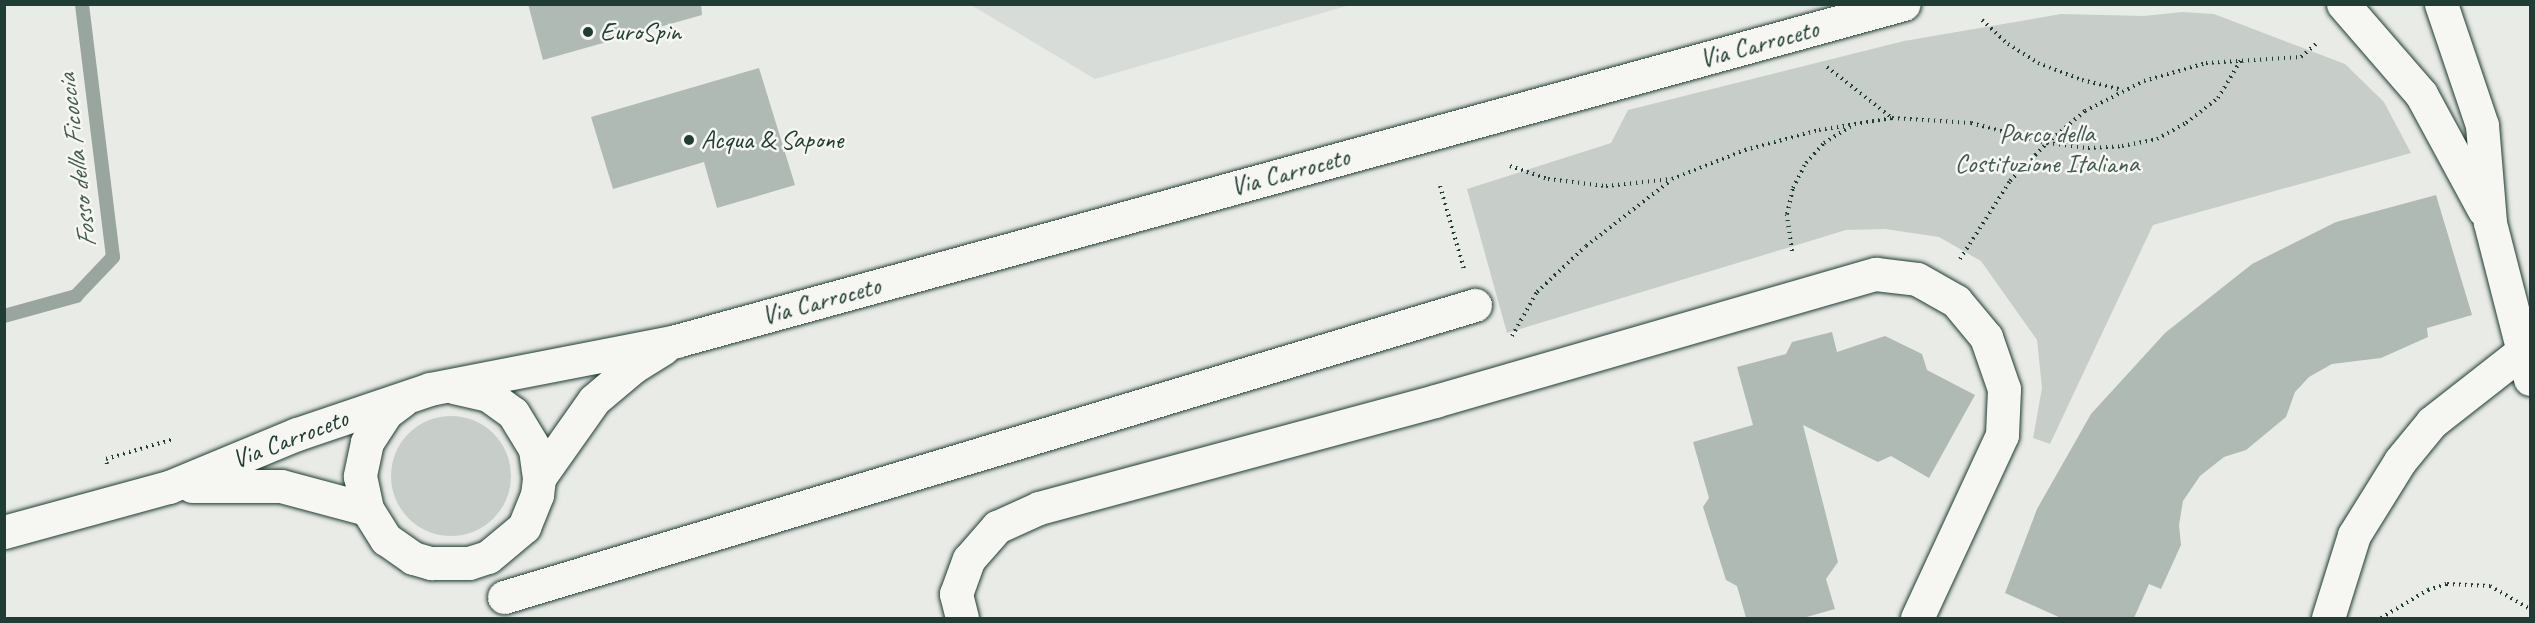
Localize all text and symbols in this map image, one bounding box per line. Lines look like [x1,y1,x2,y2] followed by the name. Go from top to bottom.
[1696,13,1822,75] street label: Via Carroceto
[600,16,681,48] place label: EuroSpin
[581,25,595,39] marker: EuroSpin
[50,72,104,250] water label: Fosso della Ficoccia
[1955,118,2139,180] park label: Parco della Costituzione Italiana
[701,124,843,156] place label: Acqua & Sapone
[682,133,696,147] marker: Acqua & Sapone
[1227,141,1353,203] street label: Via Carroceto
[758,270,884,332] street label: Via Carroceto
[228,403,352,475] street label: Via Carroceto

